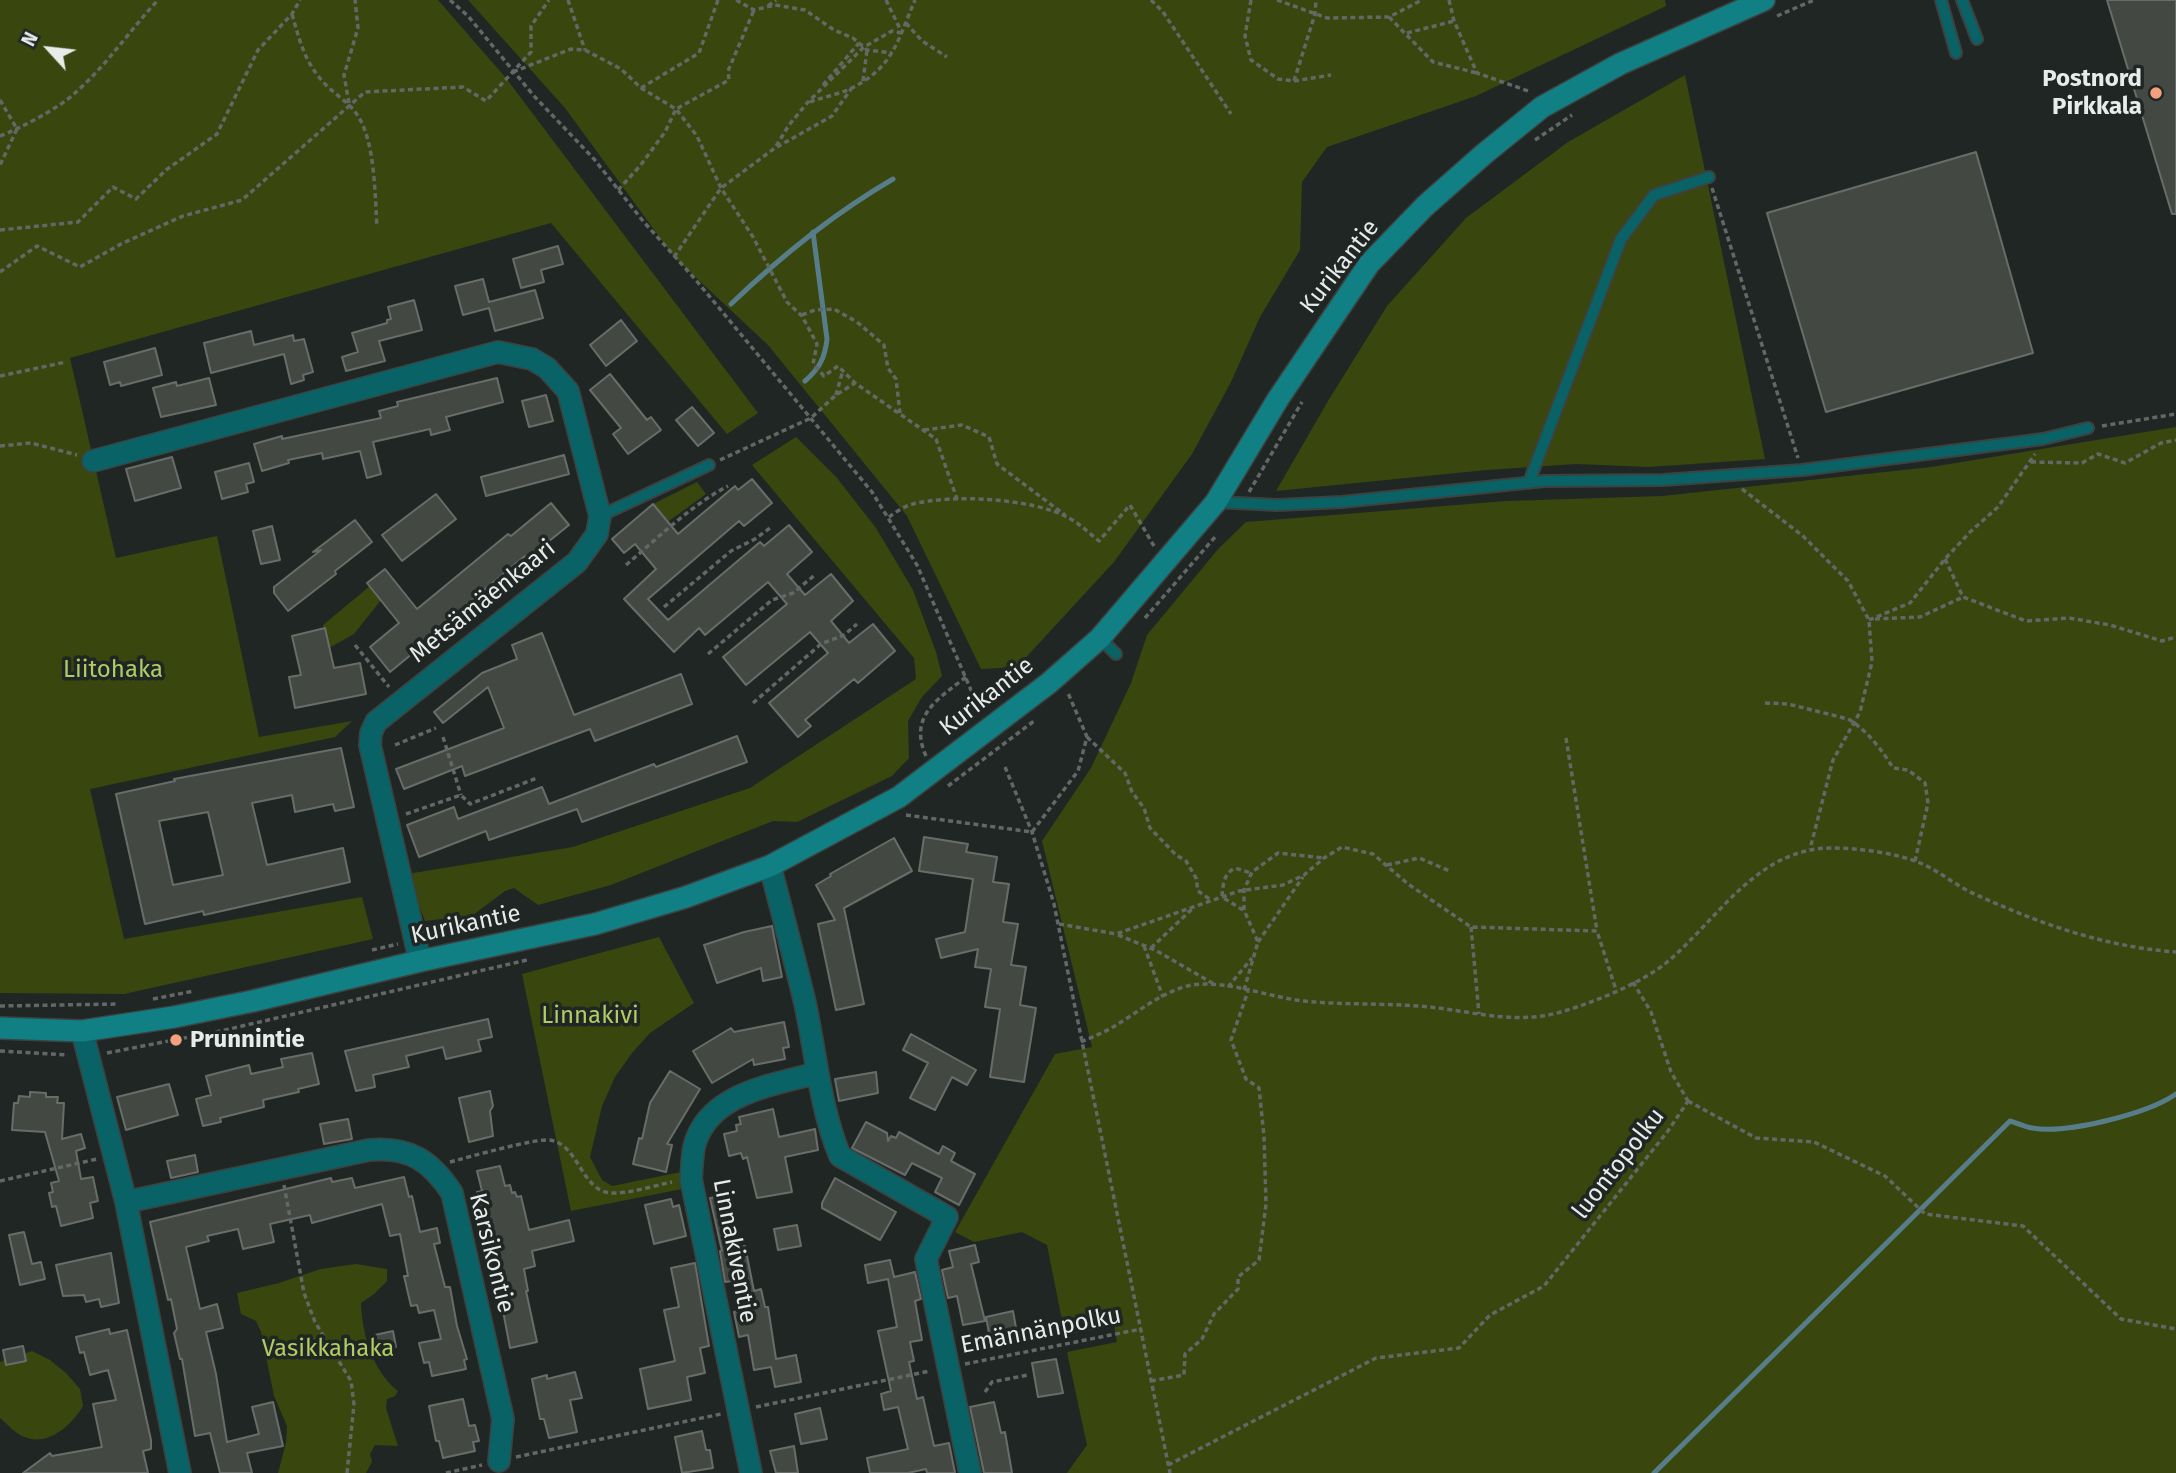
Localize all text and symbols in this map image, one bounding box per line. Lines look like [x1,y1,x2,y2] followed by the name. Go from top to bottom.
[14,14,84,84] north arrow
[17,28,43,50] text: N
[2042,65,2142,121] place label: Postnord Pirkkala
[2148,85,2164,101] marker: Postnord Pirkkala
[1294,214,1386,320] street label: Kurikantie
[404,534,562,670] street label: Metsämäenkaari
[934,651,1040,743] street label: Kurikantie
[63,656,163,684] park label: Liitohaka
[408,899,524,951] street label: Kurikantie
[541,1002,639,1030] park label: Linnakivi
[190,1026,305,1054] place label: Prunnintie
[168,1032,184,1048] marker: Prunnintie
[1567,1103,1671,1225] street label: luontopolku
[706,1176,762,1326] street label: Linnakiventie
[462,1190,520,1316] street label: Karsikontie
[958,1301,1124,1361] street label: Emännänpolku
[262,1335,394,1363] park label: Vasikkahaka

